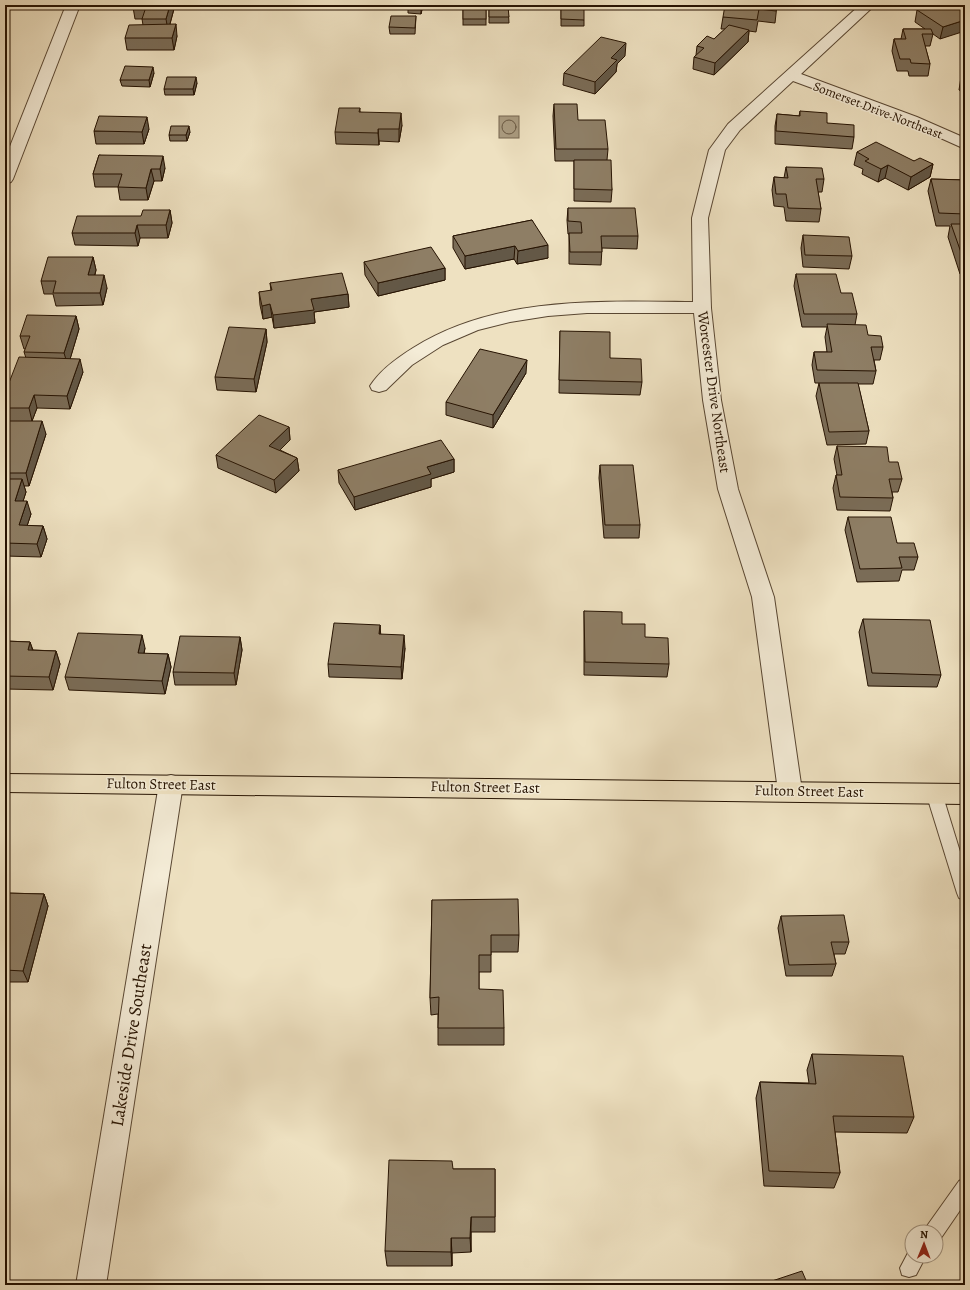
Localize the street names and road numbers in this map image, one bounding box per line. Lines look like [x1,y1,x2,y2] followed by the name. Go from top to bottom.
[811,77,946,143] street label: Somerset Drive Northeast
[693,309,735,474] street label: Worcester Drive Northeast
[106,773,216,795] street label: Fulton Street East
[430,776,540,798] street label: Fulton Street East
[754,780,864,802] street label: Fulton Street East
[105,942,157,1128] street label: Lakeside Drive Southeast

